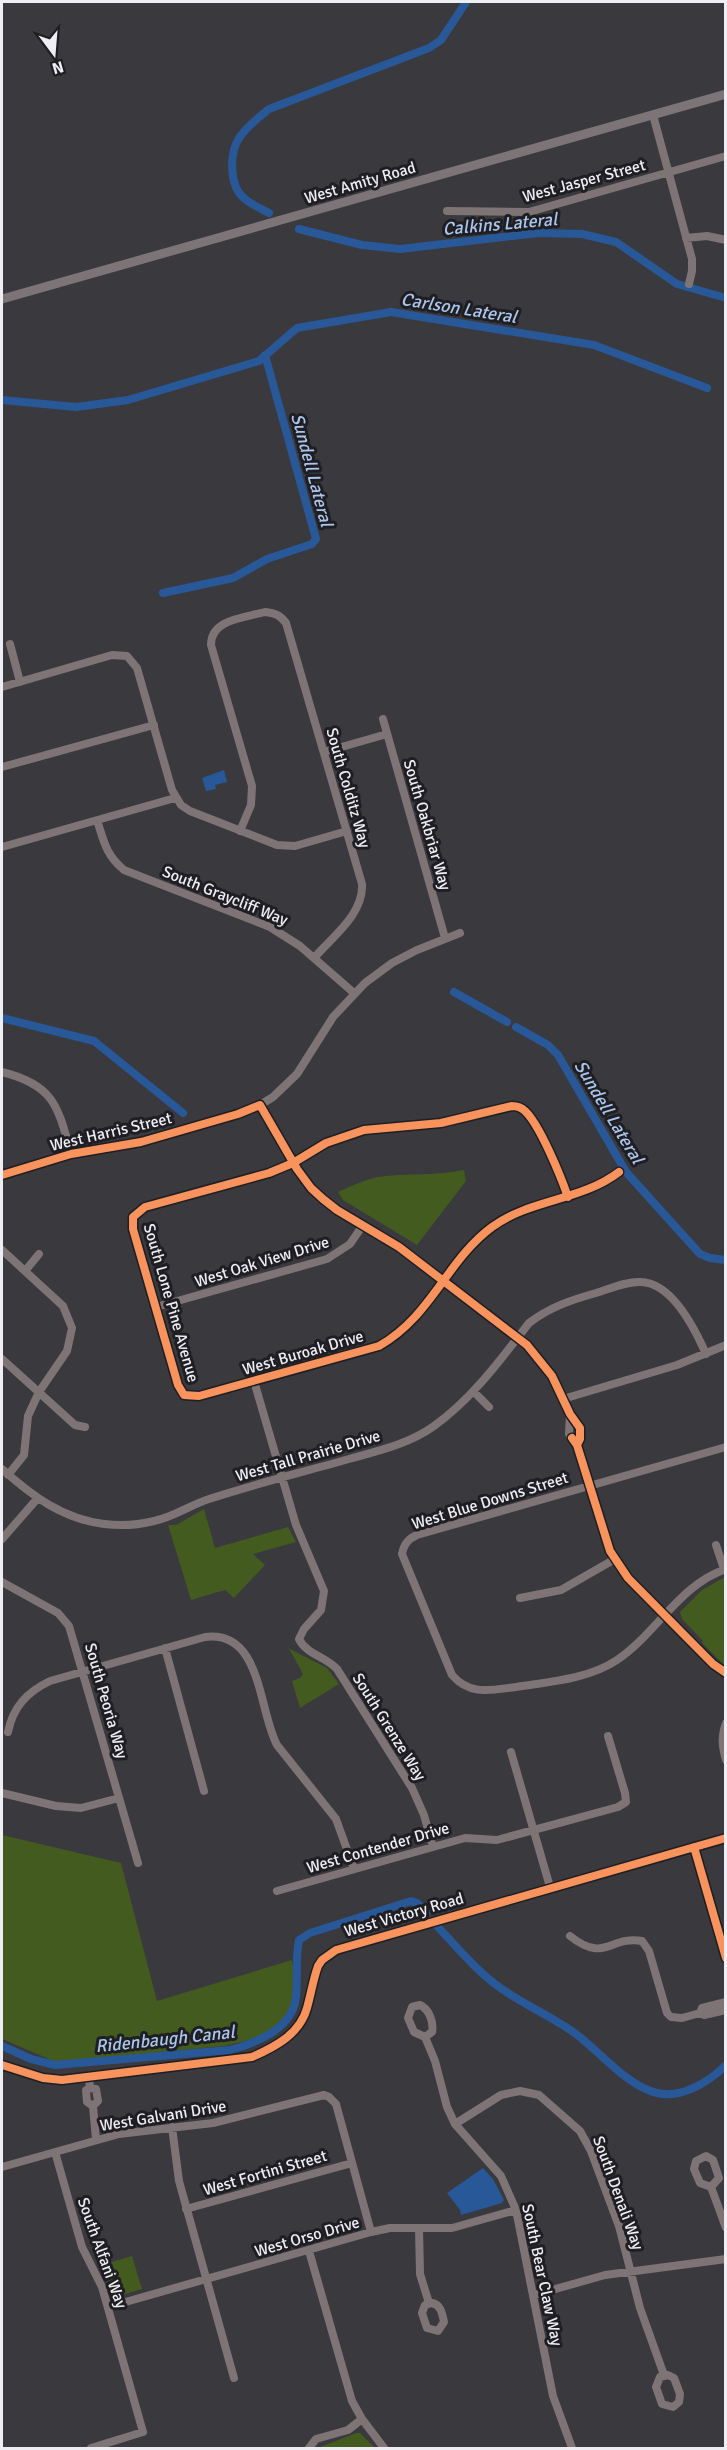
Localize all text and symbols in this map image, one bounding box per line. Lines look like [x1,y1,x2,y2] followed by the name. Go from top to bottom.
[24,24,84,84] north arrow
[50,56,66,79] text: N
[520,155,648,207] street label: West Jasper Street
[302,158,418,208] street label: West Amity Road
[442,208,560,240] water label: Calkins Lateral
[399,288,520,328] water label: Carlson Lateral
[286,411,338,531] water label: Sundell Lateral
[321,726,375,851] street label: South Colditz Way
[399,757,455,893] street label: South Oakbriar Way
[159,862,291,930] street label: South Graycliff Way
[570,1056,649,1169] water label: Sundell Lateral
[48,1108,174,1156] street label: West Harris Street
[139,1221,203,1385] street label: South Lone Pine Avenue
[192,1232,332,1292] street label: West Oak View Drive
[240,1326,366,1380] street label: West Buroak Drive
[233,1426,383,1486] street label: West Tall Prairie Drive
[409,1468,571,1534] street label: West Blue Downs Street
[80,1641,132,1762] street label: South Peoria Way
[348,1669,430,1785] street label: South Grenze Way
[304,1818,452,1878] street label: West Contender Drive
[342,1888,466,1942] street label: West Victory Road
[94,2021,237,2057] water label: Ridenbaugh Canal
[98,2096,228,2136] street label: West Galvani Drive
[588,2133,648,2253] street label: South Denali Way
[201,2146,330,2200] street label: West Fortini Street
[73,2195,131,2312] street label: South Alfani Way
[517,2202,567,2348] street label: South Bear Claw Way
[252,2212,362,2262] street label: West Orso Drive

